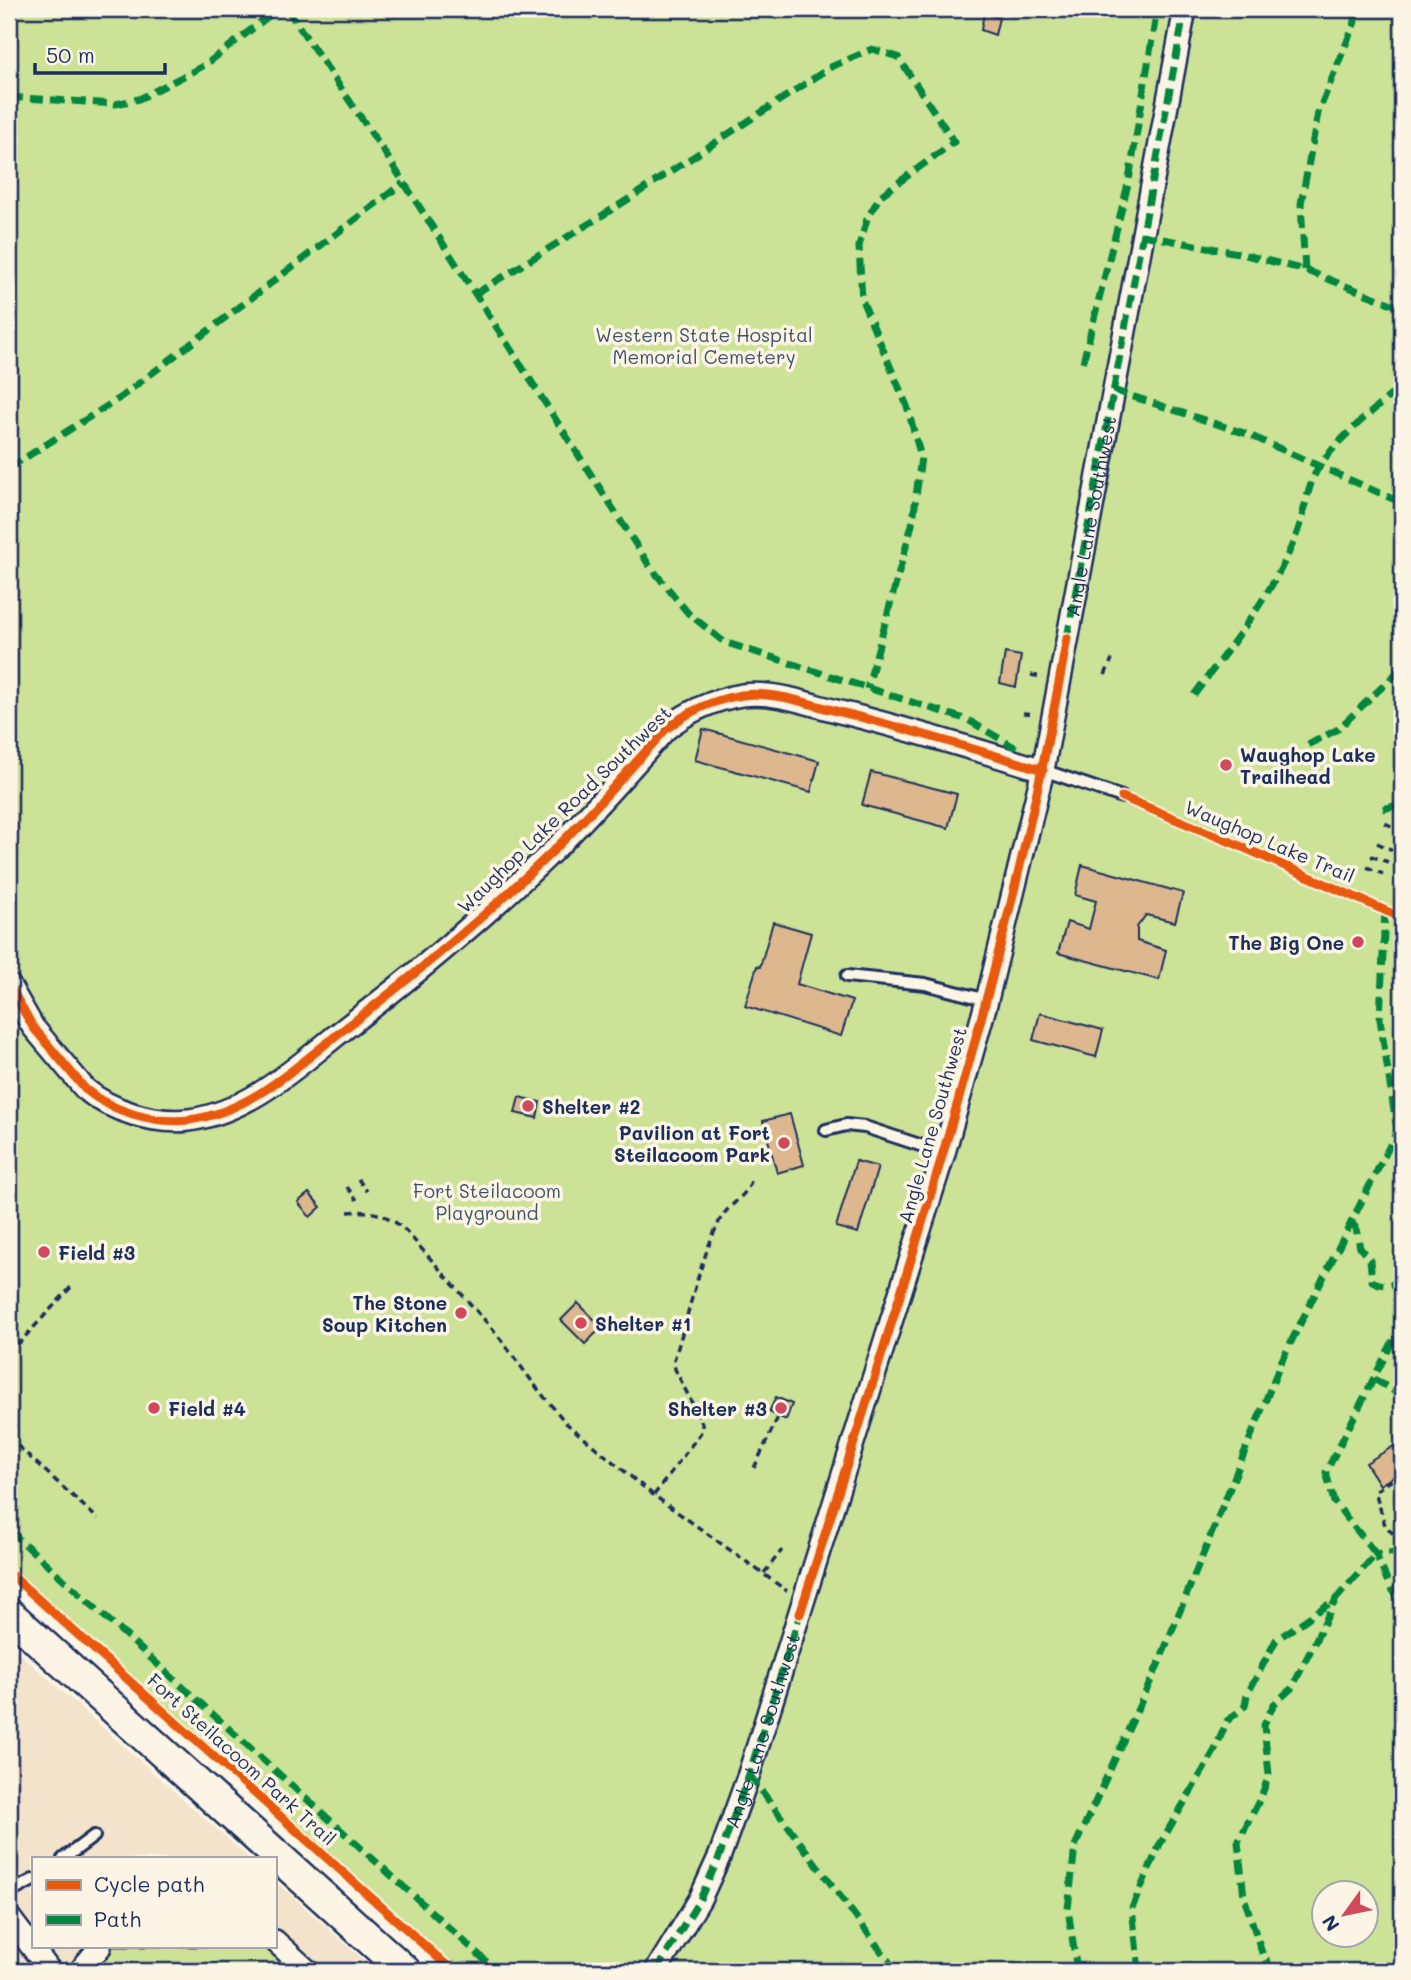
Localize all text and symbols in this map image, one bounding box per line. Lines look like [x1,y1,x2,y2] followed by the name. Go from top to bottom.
[35,32,164,76] scale bar
[46,41,95,68] text: 50 m
[595,322,813,369] park label: Western State Hospital Memorial Cemetery
[1059,414,1121,618] street label: Angle Lane Southwest
[452,700,676,918] street label: Waughop Lake Road Southwest
[1240,742,1376,789] place label: Waughop Lake Trailhead
[1218,757,1234,773] marker: Waughop Lake Trailhead
[1181,794,1359,888] street label: Waughop Lake Trail
[1229,930,1344,955] place label: The Big One
[1350,934,1366,950] marker: The Big One
[892,1024,972,1226] street label: Angle Lane Southwest
[542,1094,640,1119] place label: Shelter #2
[520,1098,536,1114] marker: Shelter #2
[614,1120,770,1167] place label: Pavilion at Fort Steilacoom Park
[776,1135,792,1151] marker: Pavilion at Fort Steilacoom Park
[413,1178,561,1225] park label: Fort Steilacoom Playground
[58,1240,135,1265] place label: Field #3
[36,1244,52,1260] marker: Field #3
[322,1290,447,1337] place label: The Stone Soup Kitchen
[453,1305,469,1321] marker: The Stone Soup Kitchen
[595,1311,691,1336] place label: Shelter #1
[573,1315,589,1331] marker: Shelter #1
[168,1396,246,1421] place label: Field #4
[668,1396,767,1421] place label: Shelter #3
[146,1400,162,1416] marker: Field #4
[773,1400,789,1416] marker: Shelter #3
[718,1630,805,1831] street label: Angle Lane Southwest
[142,1667,342,1851] street label: Fort Steilacoom Park Trail
[32,1857,276,1948] legend
[94,1870,204,1897] text: Cycle path
[1310,1878,1380,1948] north arrow
[94,1905,141,1932] text: Path
[1316,1911,1345,1936] text: N

